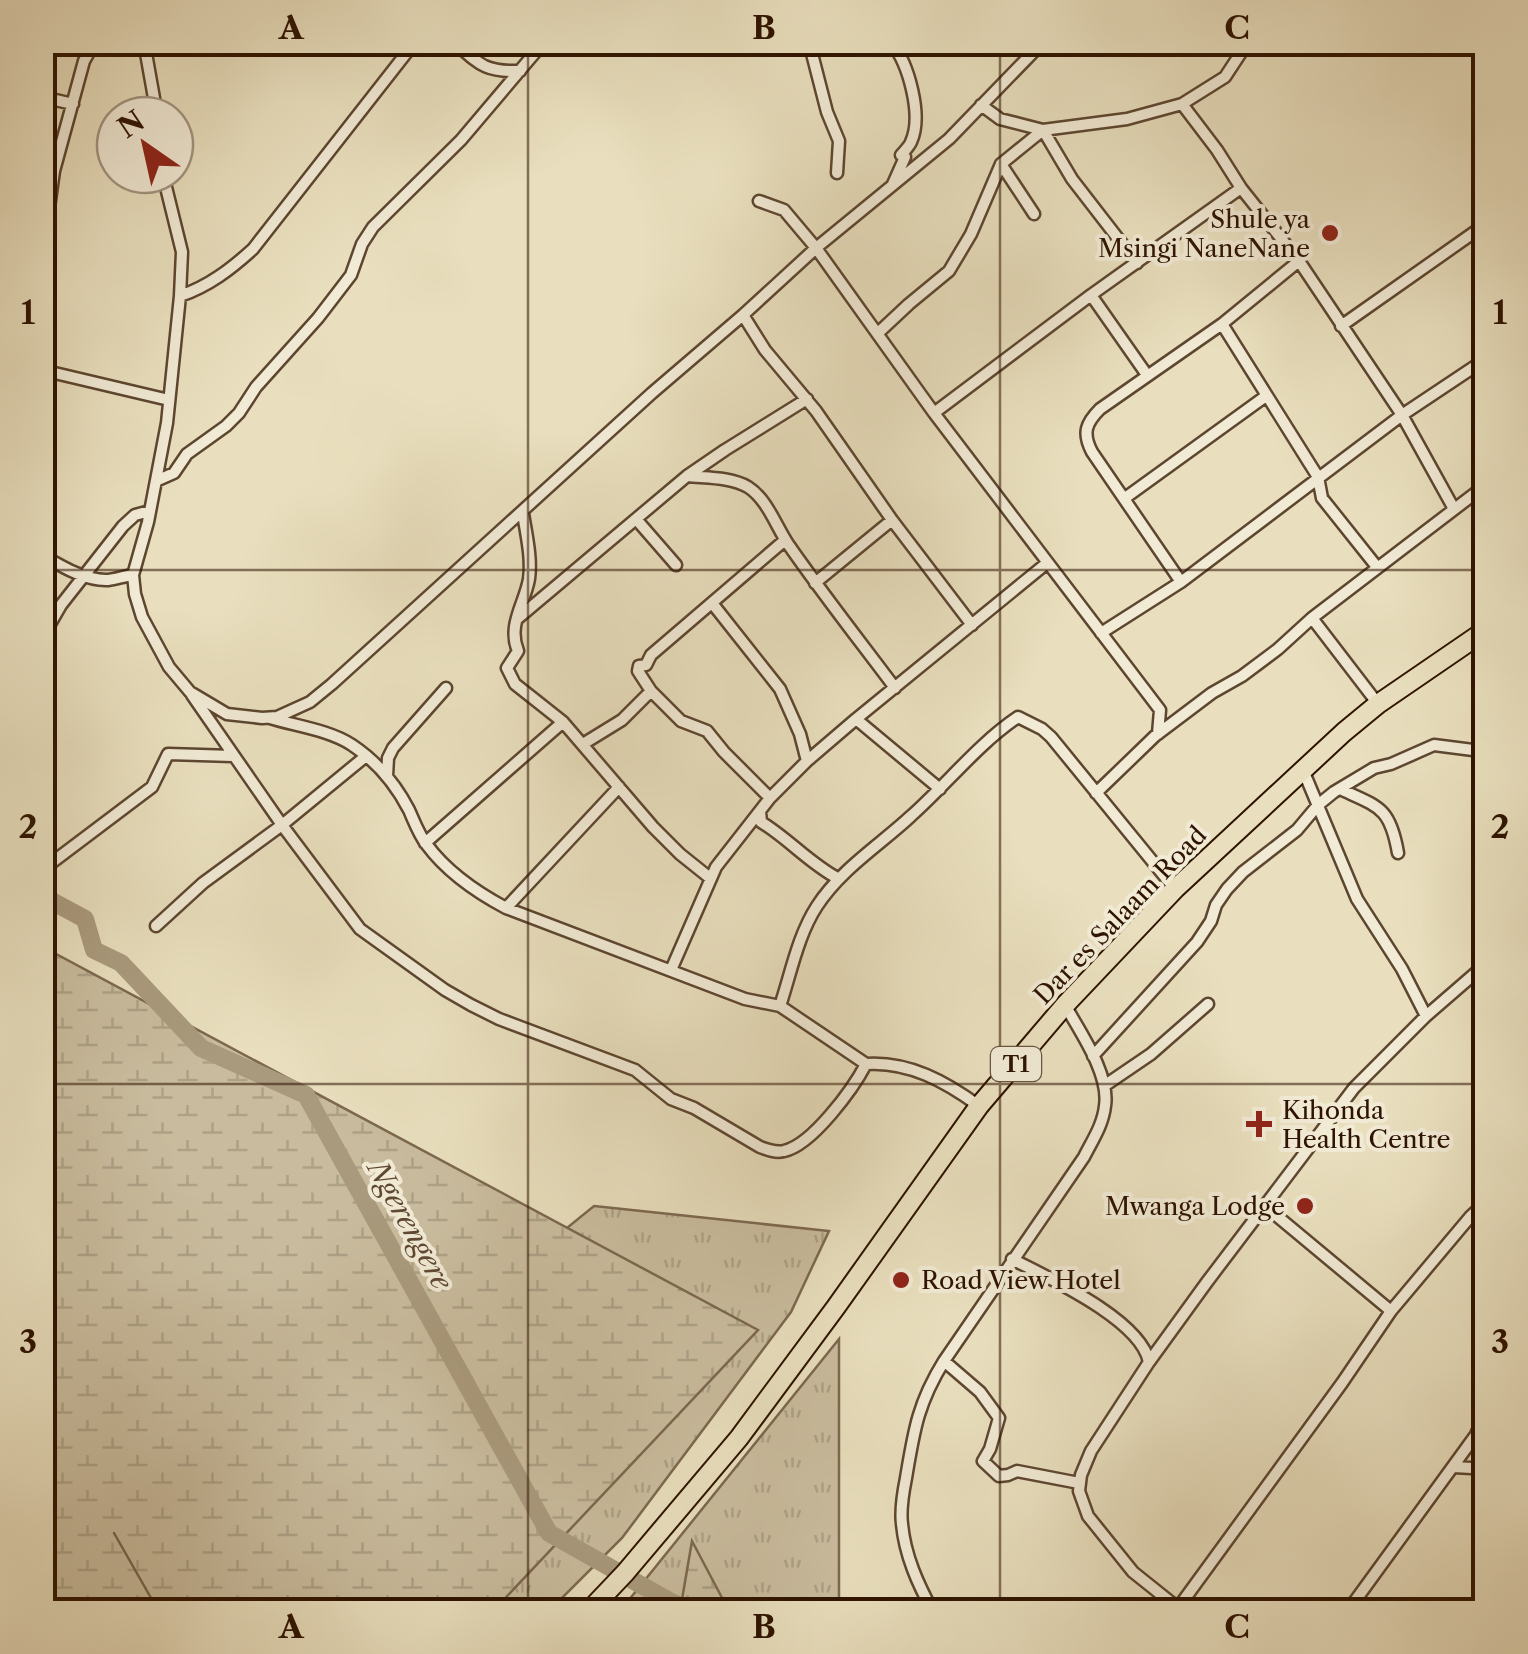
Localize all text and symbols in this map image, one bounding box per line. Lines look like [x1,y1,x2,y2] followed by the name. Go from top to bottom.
[278,8,305,47] text: A
[752,8,776,47] text: B
[1224,8,1250,47] text: C
[95,95,195,195] north arrow
[111,103,151,145] text: N
[1098,204,1311,264] place label: Shule ya Msingi NaneNane
[1319,222,1341,244] marker: Shule ya Msingi NaneNane
[21,293,36,332] text: 1
[1493,293,1508,332] text: 1
[19,807,37,846] text: 2
[1491,807,1509,846] text: 2
[1027,820,1213,1011] street label: Dar es Salaam Road
[991,1047,1041,1081] road number: T1
[1282,1095,1451,1155] place label: Kihonda Health Centre
[1246,1111,1272,1137] marker: Kihonda Health Centre
[360,1153,460,1297] water label: Ngerengere
[1105,1191,1285,1222] place label: Mwanga Lodge
[1294,1195,1316,1217] marker: Mwanga Lodge
[921,1265,1121,1296] place label: Road View Hotel
[890,1269,912,1291] marker: Road View Hotel
[19,1322,37,1361] text: 3
[1491,1322,1509,1361] text: 3
[278,1607,305,1646] text: A
[752,1607,776,1646] text: B
[1224,1607,1250,1646] text: C

